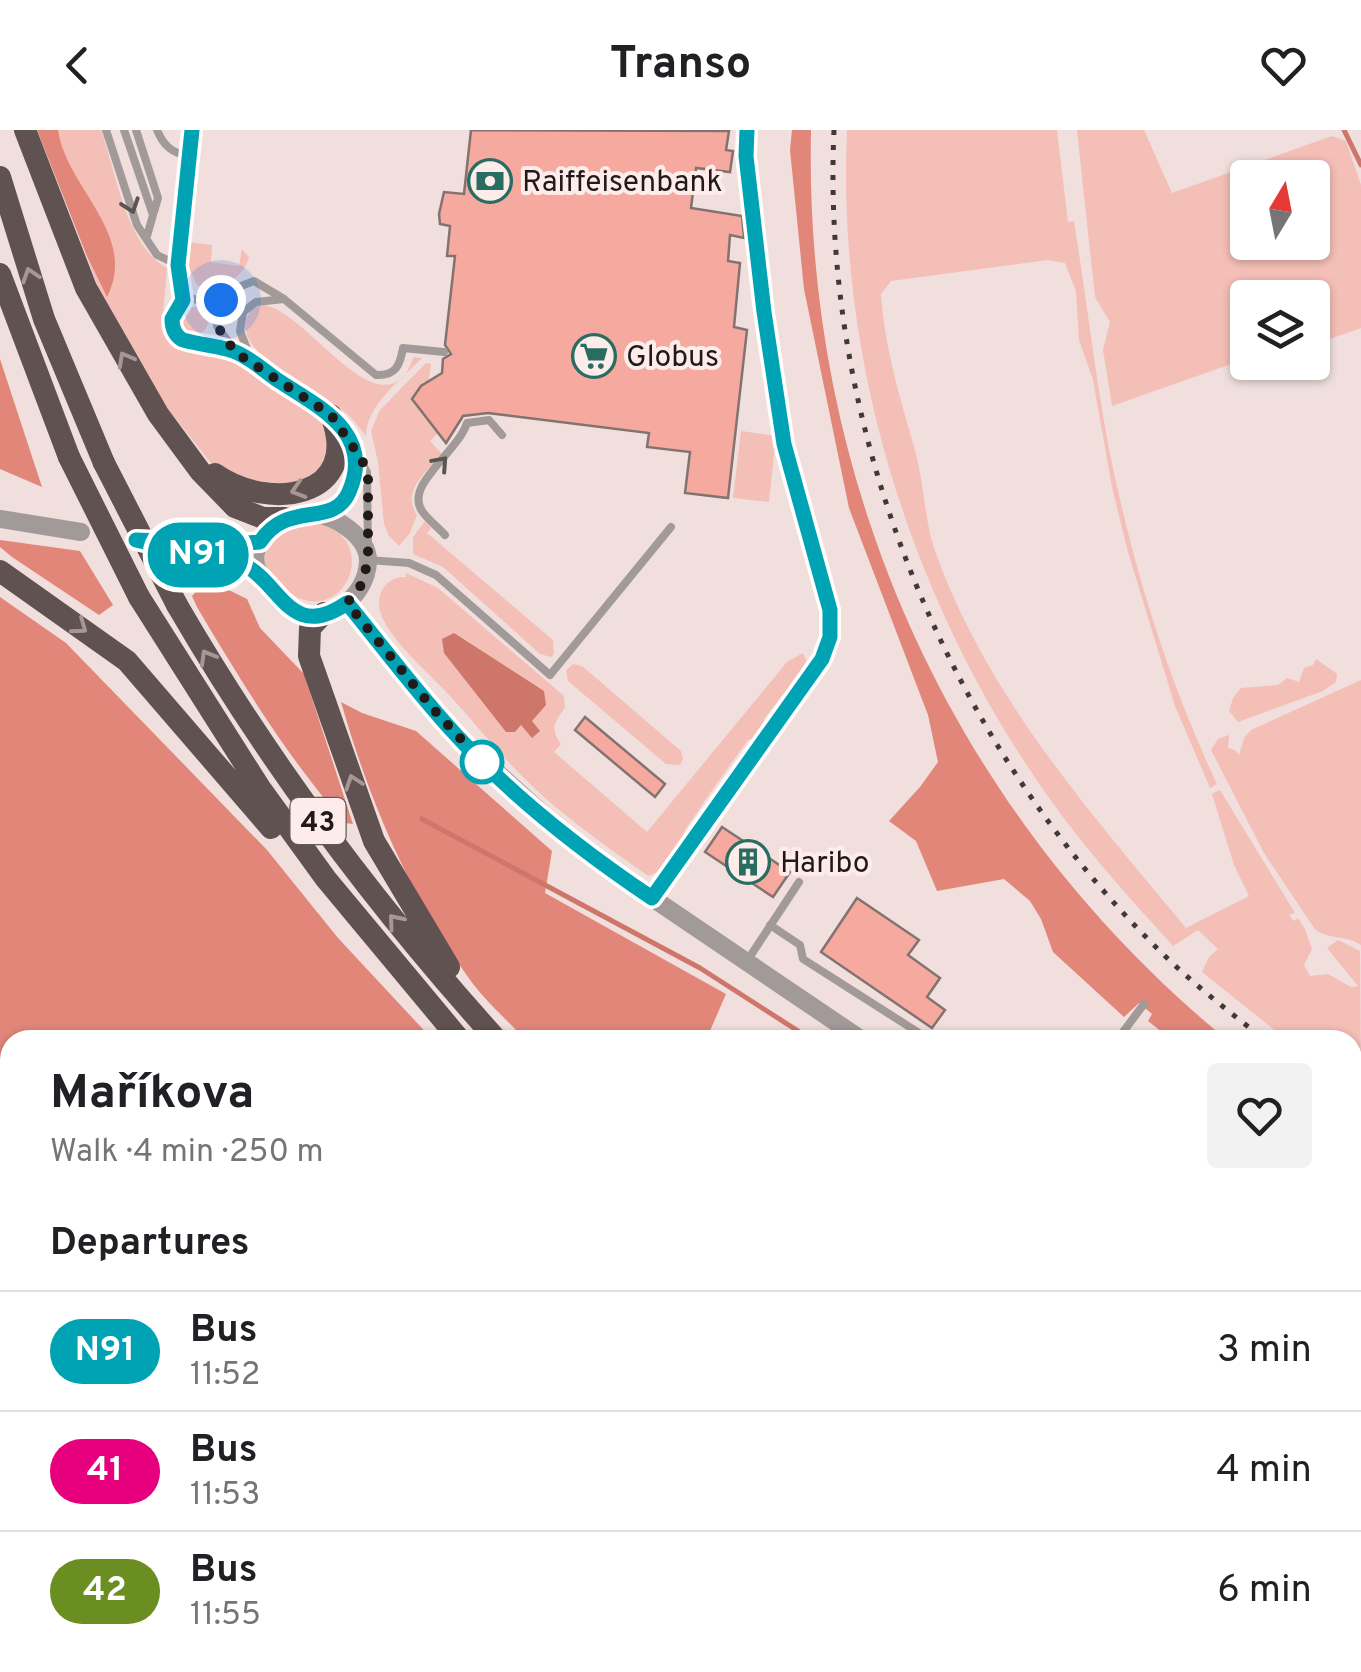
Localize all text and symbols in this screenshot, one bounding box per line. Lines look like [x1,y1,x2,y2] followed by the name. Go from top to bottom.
[610,37,751,94] text: Transo
[50,38,105,93] icon: back
[1256,38,1311,93] icon: heart
[467,158,513,204] bank icon: Raiffeisenbank
[1230,160,1330,260] north arrow
[1230,160,1330,380] map controls
[522,165,722,202] place label: Raiffeisenbank
[119,196,139,213] one-way arrow
[22,267,42,284] one-way arrow
[196,275,246,325] your location
[1230,280,1330,380] button: layers
[571,333,617,379] supermarket icon: Globus
[626,340,719,377] place label: Globus
[118,352,137,370] one-way arrow
[429,456,447,475] one-way arrow
[290,478,307,499] one-way arrow
[140,522,256,588] line badge: N91
[168,533,228,577] text: N91
[69,615,87,632] one-way arrow
[199,650,219,668] one-way arrow
[461,741,503,783] unlabelled marker
[344,775,365,792] one-way arrow
[290,798,346,844] road number: 43
[725,839,771,885] building icon: Haribo
[780,846,870,883] place label: Haribo
[389,914,407,932] one-way arrow
[1207,1063,1312,1168] button: heart
[50,1065,254,1125] text: Maříkova
[50,1133,324,1173] text: Walk · 4 min · 250 m
[50,1220,250,1269] text: Departures
[190,1307,257,1356] text: Bus
[1217,1327,1312,1376] text: 3 min
[75,1329,135,1373] text: N91
[190,1356,260,1396] text: 11:52
[190,1427,257,1476] text: Bus
[1216,1447,1312,1496] text: 4 min
[87,1449,123,1493] text: 41
[190,1476,260,1516] text: 11:53
[190,1547,257,1596] text: Bus
[1217,1567,1312,1616] text: 6 min
[83,1569,127,1613] text: 42
[190,1596,261,1636] text: 11:55

